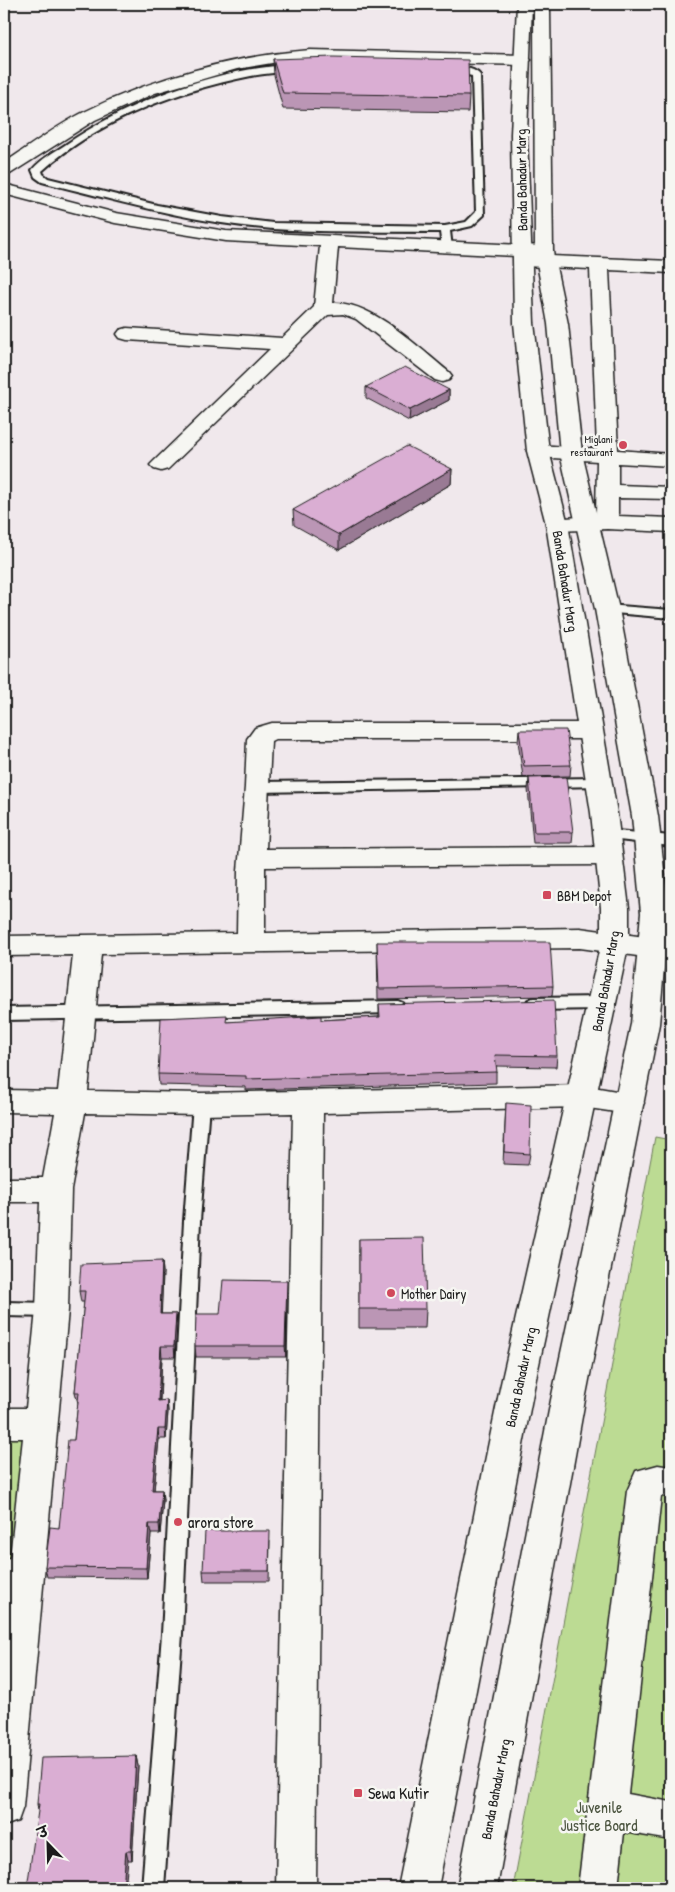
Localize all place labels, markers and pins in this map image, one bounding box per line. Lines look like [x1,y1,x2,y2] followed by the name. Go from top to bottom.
[570,432,613,459] place label: Miglani restaurant
[617,439,629,451] marker: Miglani restaurant
[557,886,612,906] place label: BBM Depot
[541,889,553,901] marker: BBM Depot
[401,1284,467,1304] place label: Mother Dairy
[385,1287,397,1299] marker: Mother Dairy
[188,1511,254,1533] place label: arora store
[172,1516,184,1528] marker: arora store
[368,1782,429,1804] place label: Sewa Kutir
[352,1787,364,1799] marker: Sewa Kutir

